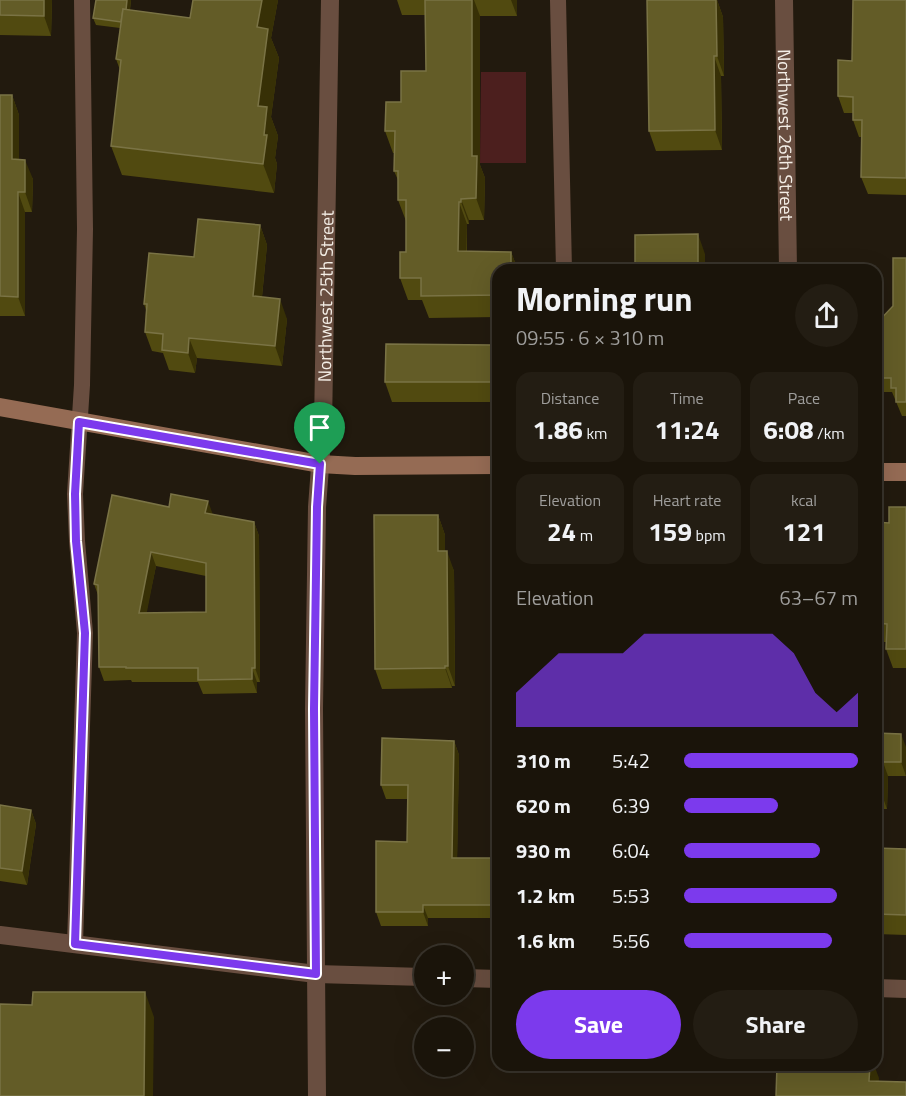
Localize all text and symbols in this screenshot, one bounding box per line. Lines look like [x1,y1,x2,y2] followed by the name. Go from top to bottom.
[771,49,801,222] street label: Northwest 26th Street
[310,210,340,382] street label: Northwest 25th Street
[516,274,693,324] text: Morning run
[795,284,858,347] button: share
[516,322,664,353] text: 09:55 · 6 × 310 m
[541,386,599,410] text: Distance
[670,386,704,410] text: Time
[788,386,820,410] text: Pace
[294,402,345,464] pin
[533,410,583,449] text: 1.86
[655,410,719,449] text: 11:24
[763,410,814,449] text: 6:08
[303,411,336,444] icon: arrive
[583,421,607,445] text: km
[814,421,845,445] text: /km
[539,488,601,512] text: Elevation
[653,488,721,512] text: Heart rate
[791,488,817,512] text: kcal
[547,512,576,551] text: 24
[648,512,692,551] text: 159
[782,512,826,551] text: 121
[576,523,593,547] text: m
[692,523,726,547] text: bpm
[516,582,594,613] text: Elevation
[779,582,858,613] text: 63–67 m
[516,745,571,776] text: 310 m
[612,745,650,776] text: 5:42
[516,790,571,821] text: 620 m
[612,790,650,821] text: 6:39
[516,835,571,866] text: 930 m
[612,835,650,866] text: 6:04
[516,880,575,911] text: 1.2 km
[612,880,650,911] text: 5:53
[516,925,575,956] text: 1.6 km
[612,925,650,956] text: 5:56
[414,945,474,1077] map controls
[414,945,474,1005] button: +
[516,990,681,1059] button: Save
[693,990,858,1059] button: Share
[414,1017,474,1077] button: −

